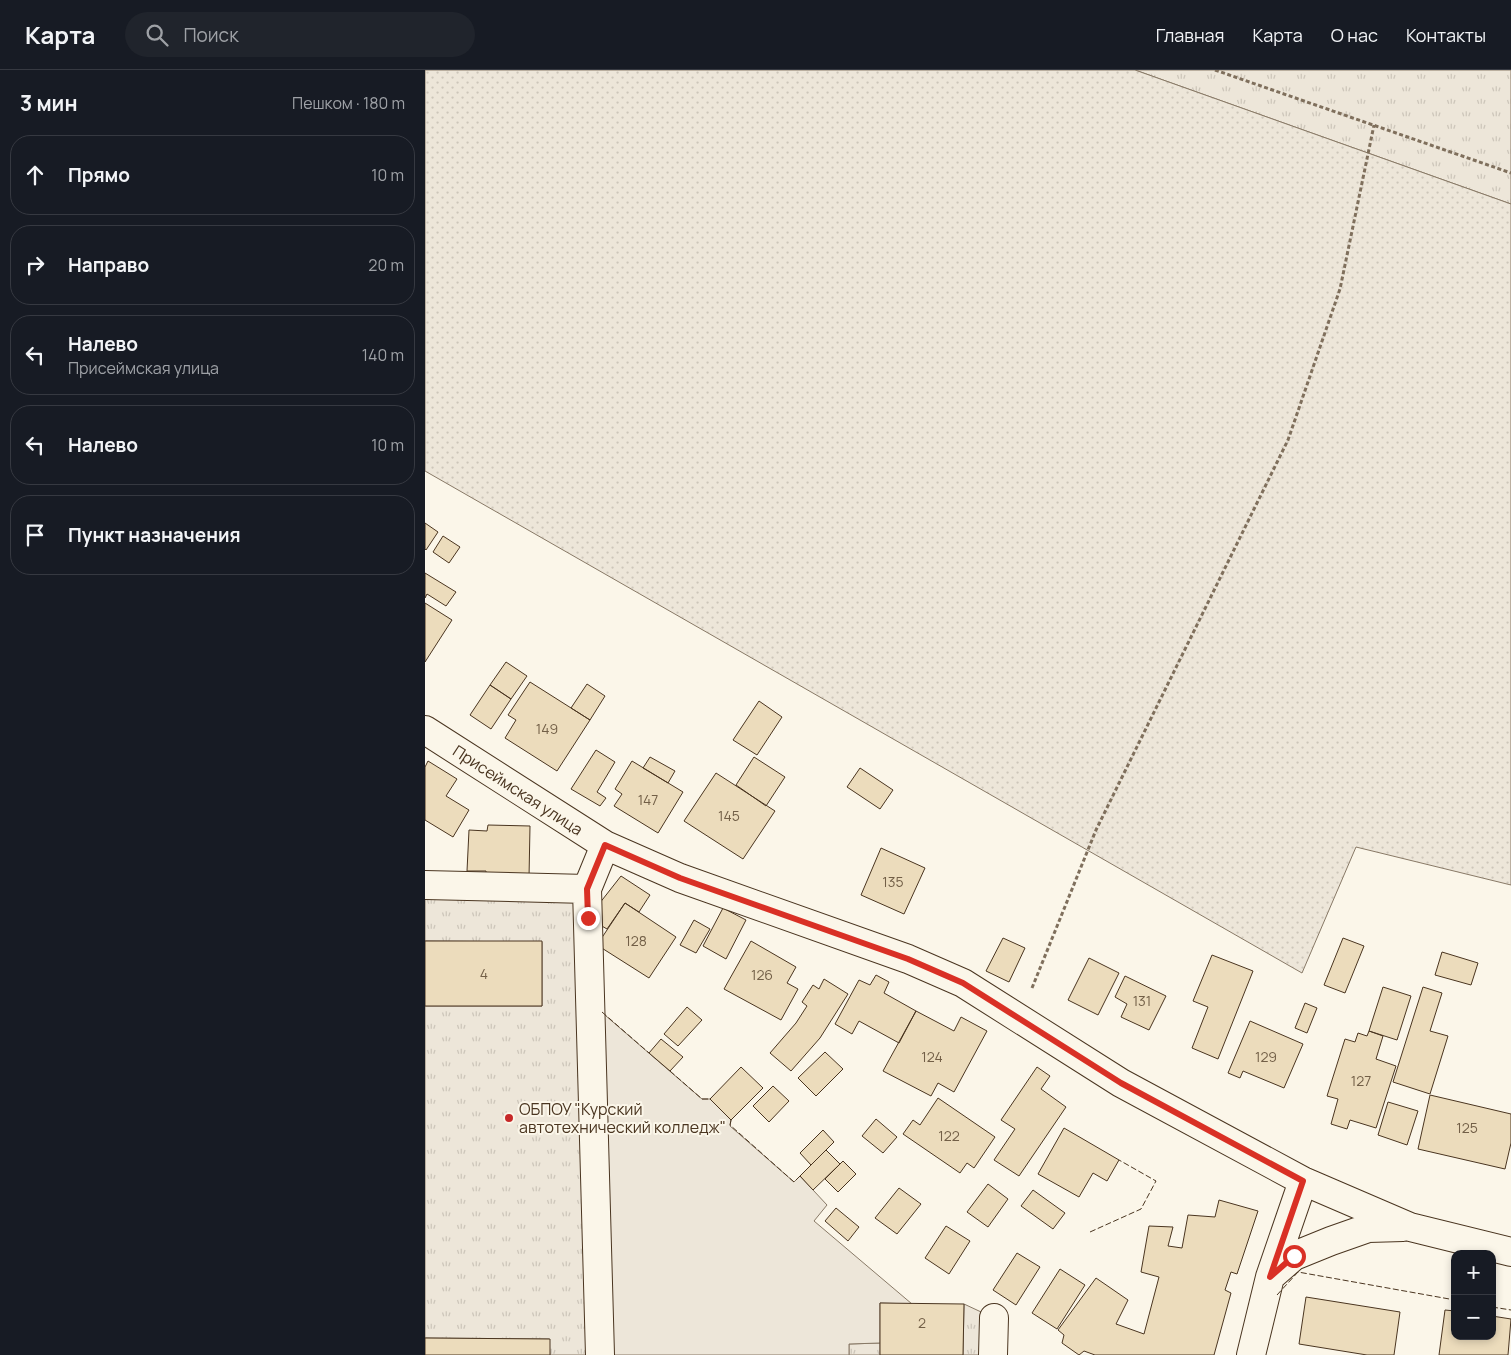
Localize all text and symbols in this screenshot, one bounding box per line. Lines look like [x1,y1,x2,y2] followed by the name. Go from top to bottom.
[125,12,475,57] search box
[25,18,95,51] text: Карта
[143,21,171,49] icon: search
[183,22,239,48] text: Поиск
[1156,23,1225,47] text: Главная
[1253,23,1303,47] text: Карта
[1331,23,1378,47] text: О нас
[1406,23,1486,47] text: Контакты
[20,89,77,117] text: 3 мин
[292,92,405,114] text: Пешком · 180 m
[21,161,49,189] icon: ahead
[68,162,130,188] text: Прямо
[371,164,404,186] text: 10 m
[21,251,49,279] icon: right
[68,252,149,278] text: Направо
[368,254,404,276] text: 20 m
[68,331,138,357] text: Налево
[21,341,49,369] icon: left
[362,344,404,366] text: 140 m
[68,357,219,379] text: Присеймская улица
[21,431,49,459] icon: left
[68,432,138,458] text: Налево
[371,434,404,456] text: 10 m
[21,521,49,549] icon: arrive
[68,522,241,548] text: Пункт назначения
[536,719,558,738] house number: 149
[449,740,587,840] street label: Присеймская улица
[638,790,658,809] house number: 147
[718,806,740,825] house number: 145
[882,872,904,891] house number: 135
[577,907,600,930] route end
[625,931,647,950] house number: 128
[480,964,488,983] house number: 4
[751,965,773,984] house number: 126
[1133,991,1151,1010] house number: 131
[921,1047,943,1066] house number: 124
[1255,1047,1277,1066] house number: 129
[1351,1071,1371,1090] house number: 127
[519,1098,726,1138] place label: ОБПОУ "Курский автотехнический колледж"
[503,1112,515,1124] marker: ОБПОУ "Курский автотехнический колледж"
[1456,1118,1478,1137] house number: 125
[938,1126,960,1145] house number: 122
[1283,1245,1306,1268] route start
[1451,1250,1496,1340] map controls
[1451,1250,1496,1295] button: +
[1451,1295,1496,1340] button: −
[918,1313,926,1332] house number: 2

